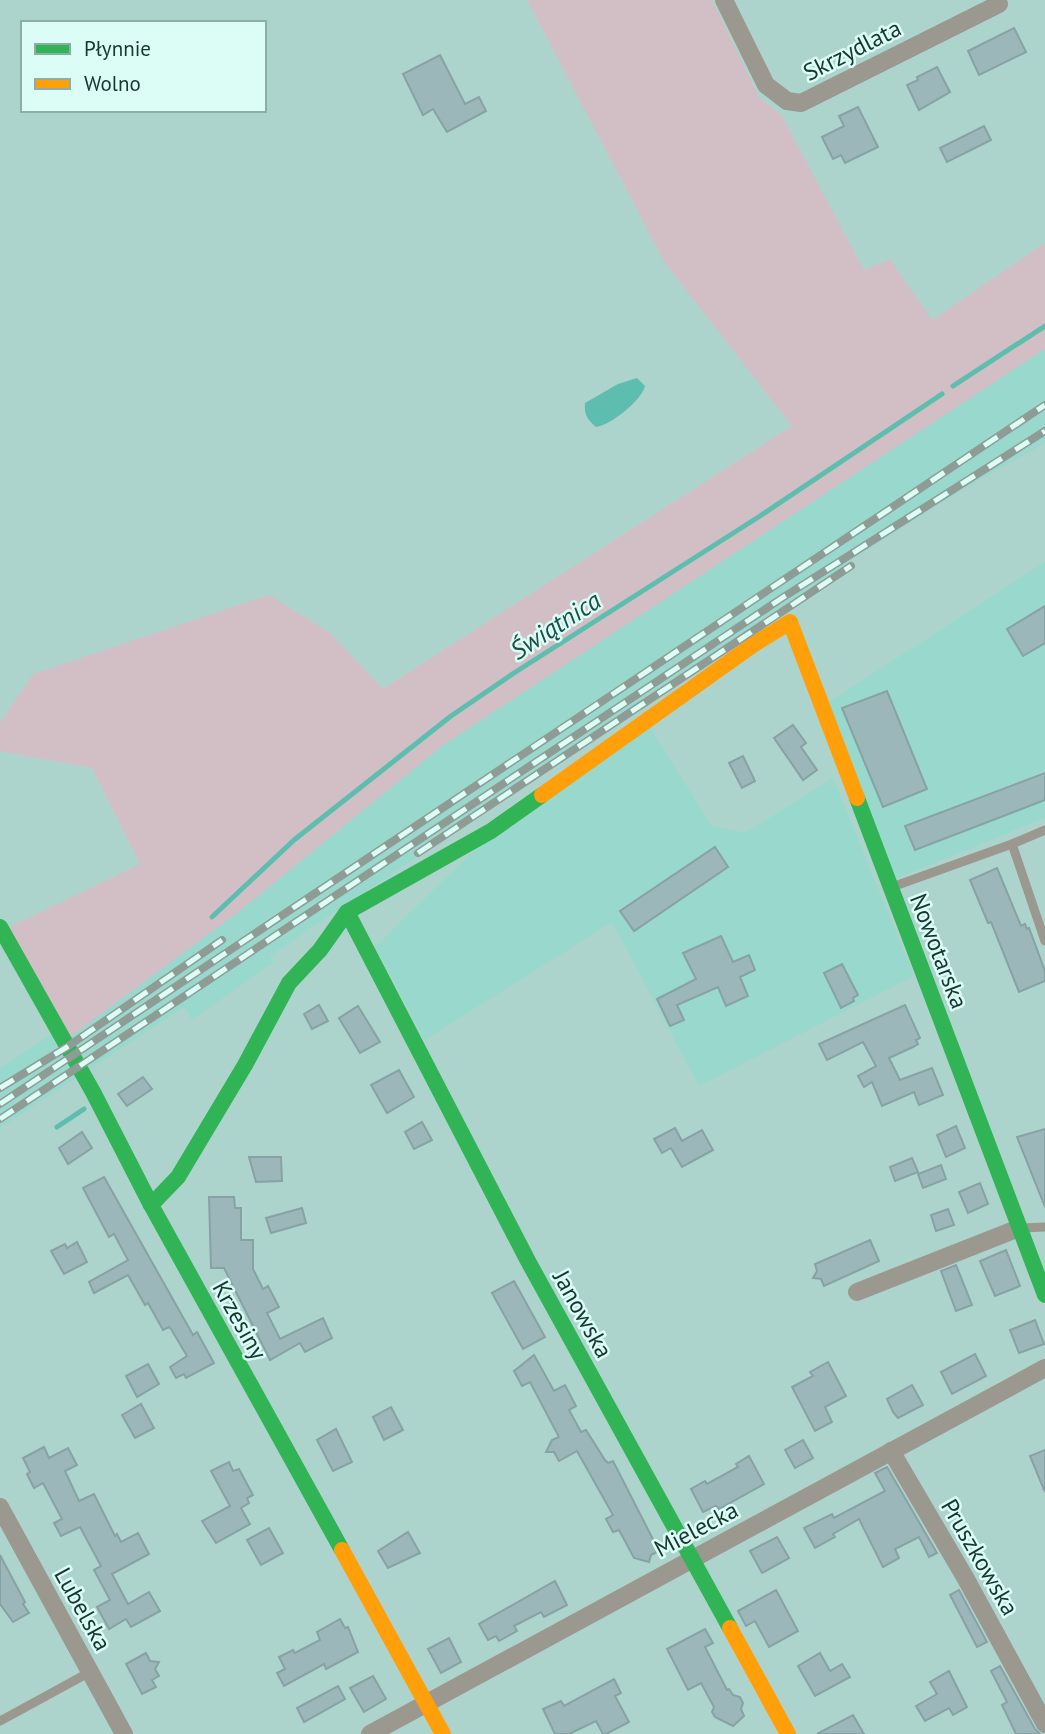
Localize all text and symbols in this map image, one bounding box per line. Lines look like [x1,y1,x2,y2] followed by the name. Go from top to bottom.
[798,12,906,88] street label: Skrzydlata
[21,21,266,112] legend
[84,35,151,62] text: Płynnie
[84,70,141,97] text: Wolno
[503,583,607,667] water label: Świątnica
[903,889,975,1013] street label: Nowotarska
[546,1264,620,1363] street label: Janowska
[206,1275,274,1365] street label: Krzesiny
[934,1493,1026,1621] street label: Pruszkowska
[649,1494,743,1564] street label: Mielecka
[47,1562,119,1656] street label: Lubelska

